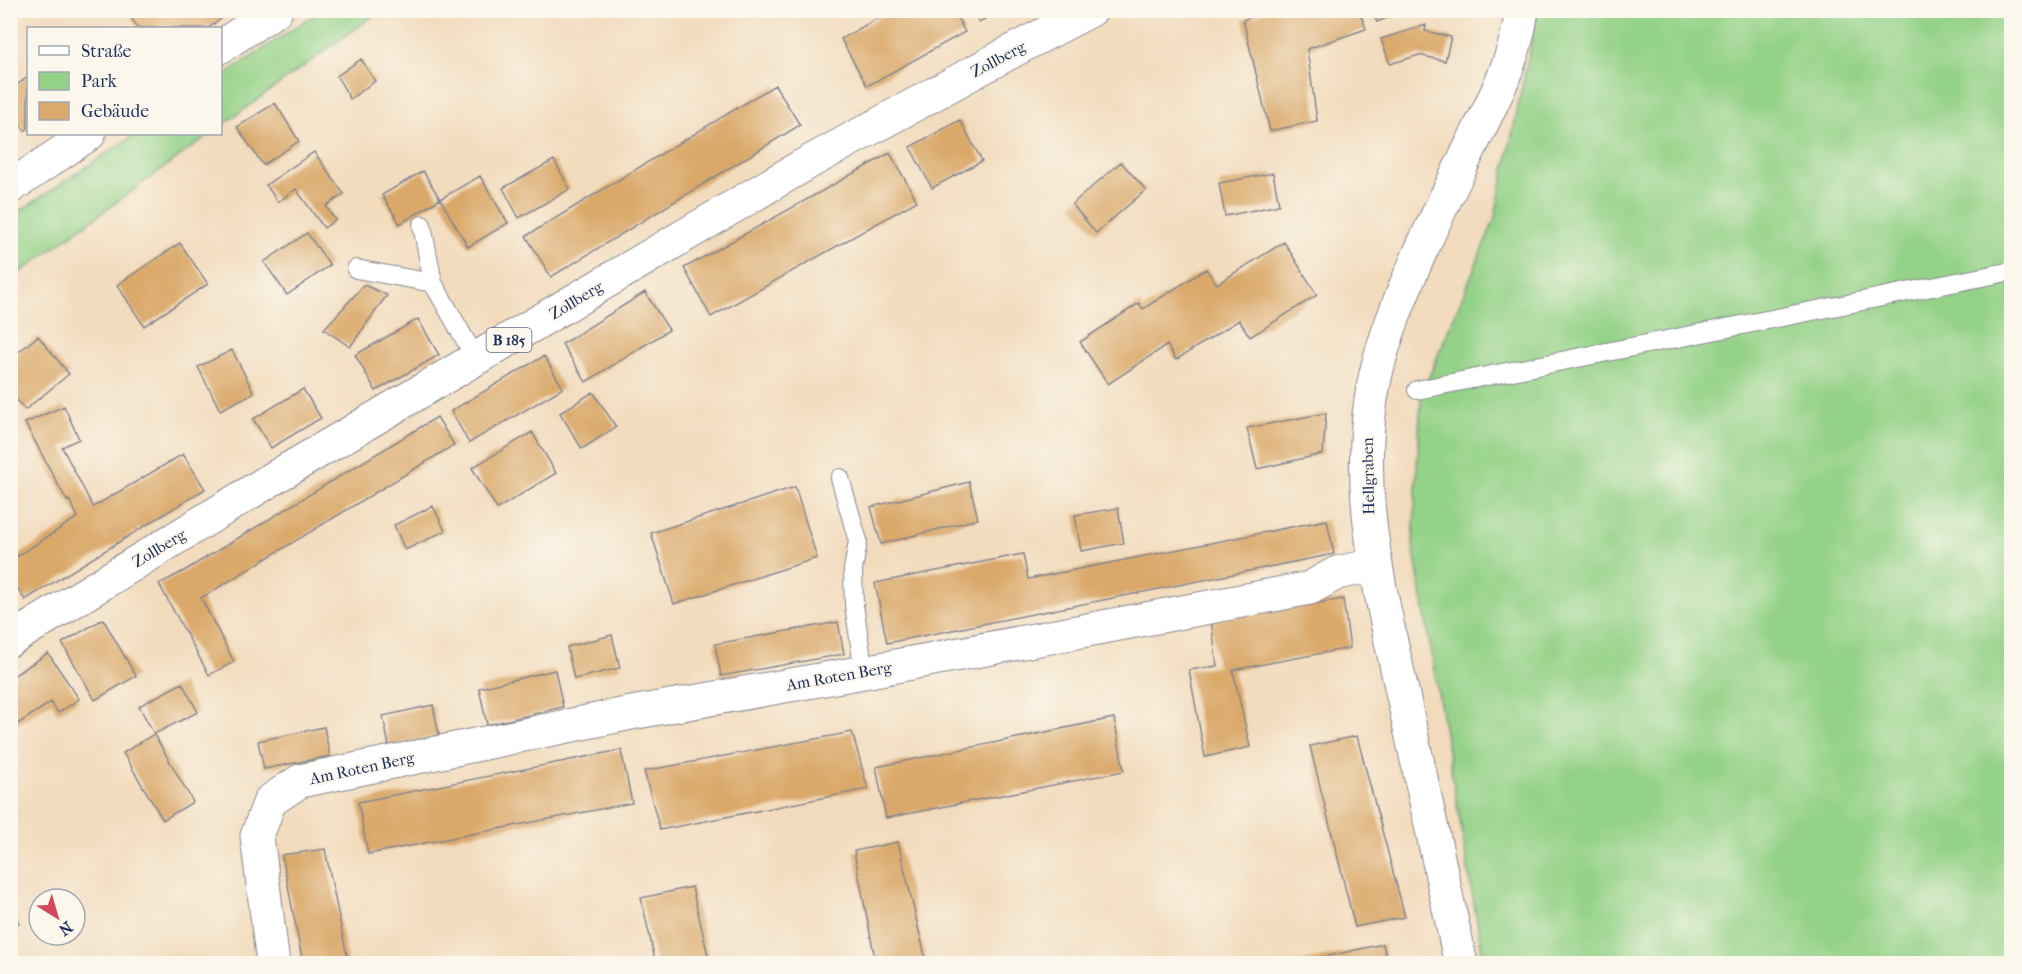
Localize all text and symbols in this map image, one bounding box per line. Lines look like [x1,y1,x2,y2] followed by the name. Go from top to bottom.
[27,27,222,135] legend
[967,37,1029,81] street label: Zollberg
[81,41,132,62] text: Straße
[81,71,118,92] text: Park
[81,101,149,122] text: Gebäude
[546,276,607,323] street label: Zollberg
[486,328,532,352] road number: B 185
[1358,436,1378,515] street label: Hellgraben
[129,524,190,571] street label: Zollberg
[784,657,894,695] street label: Am Roten Berg
[307,748,417,789] street label: Am Roten Berg
[27,887,87,947] north arrow
[54,917,76,940] text: N

